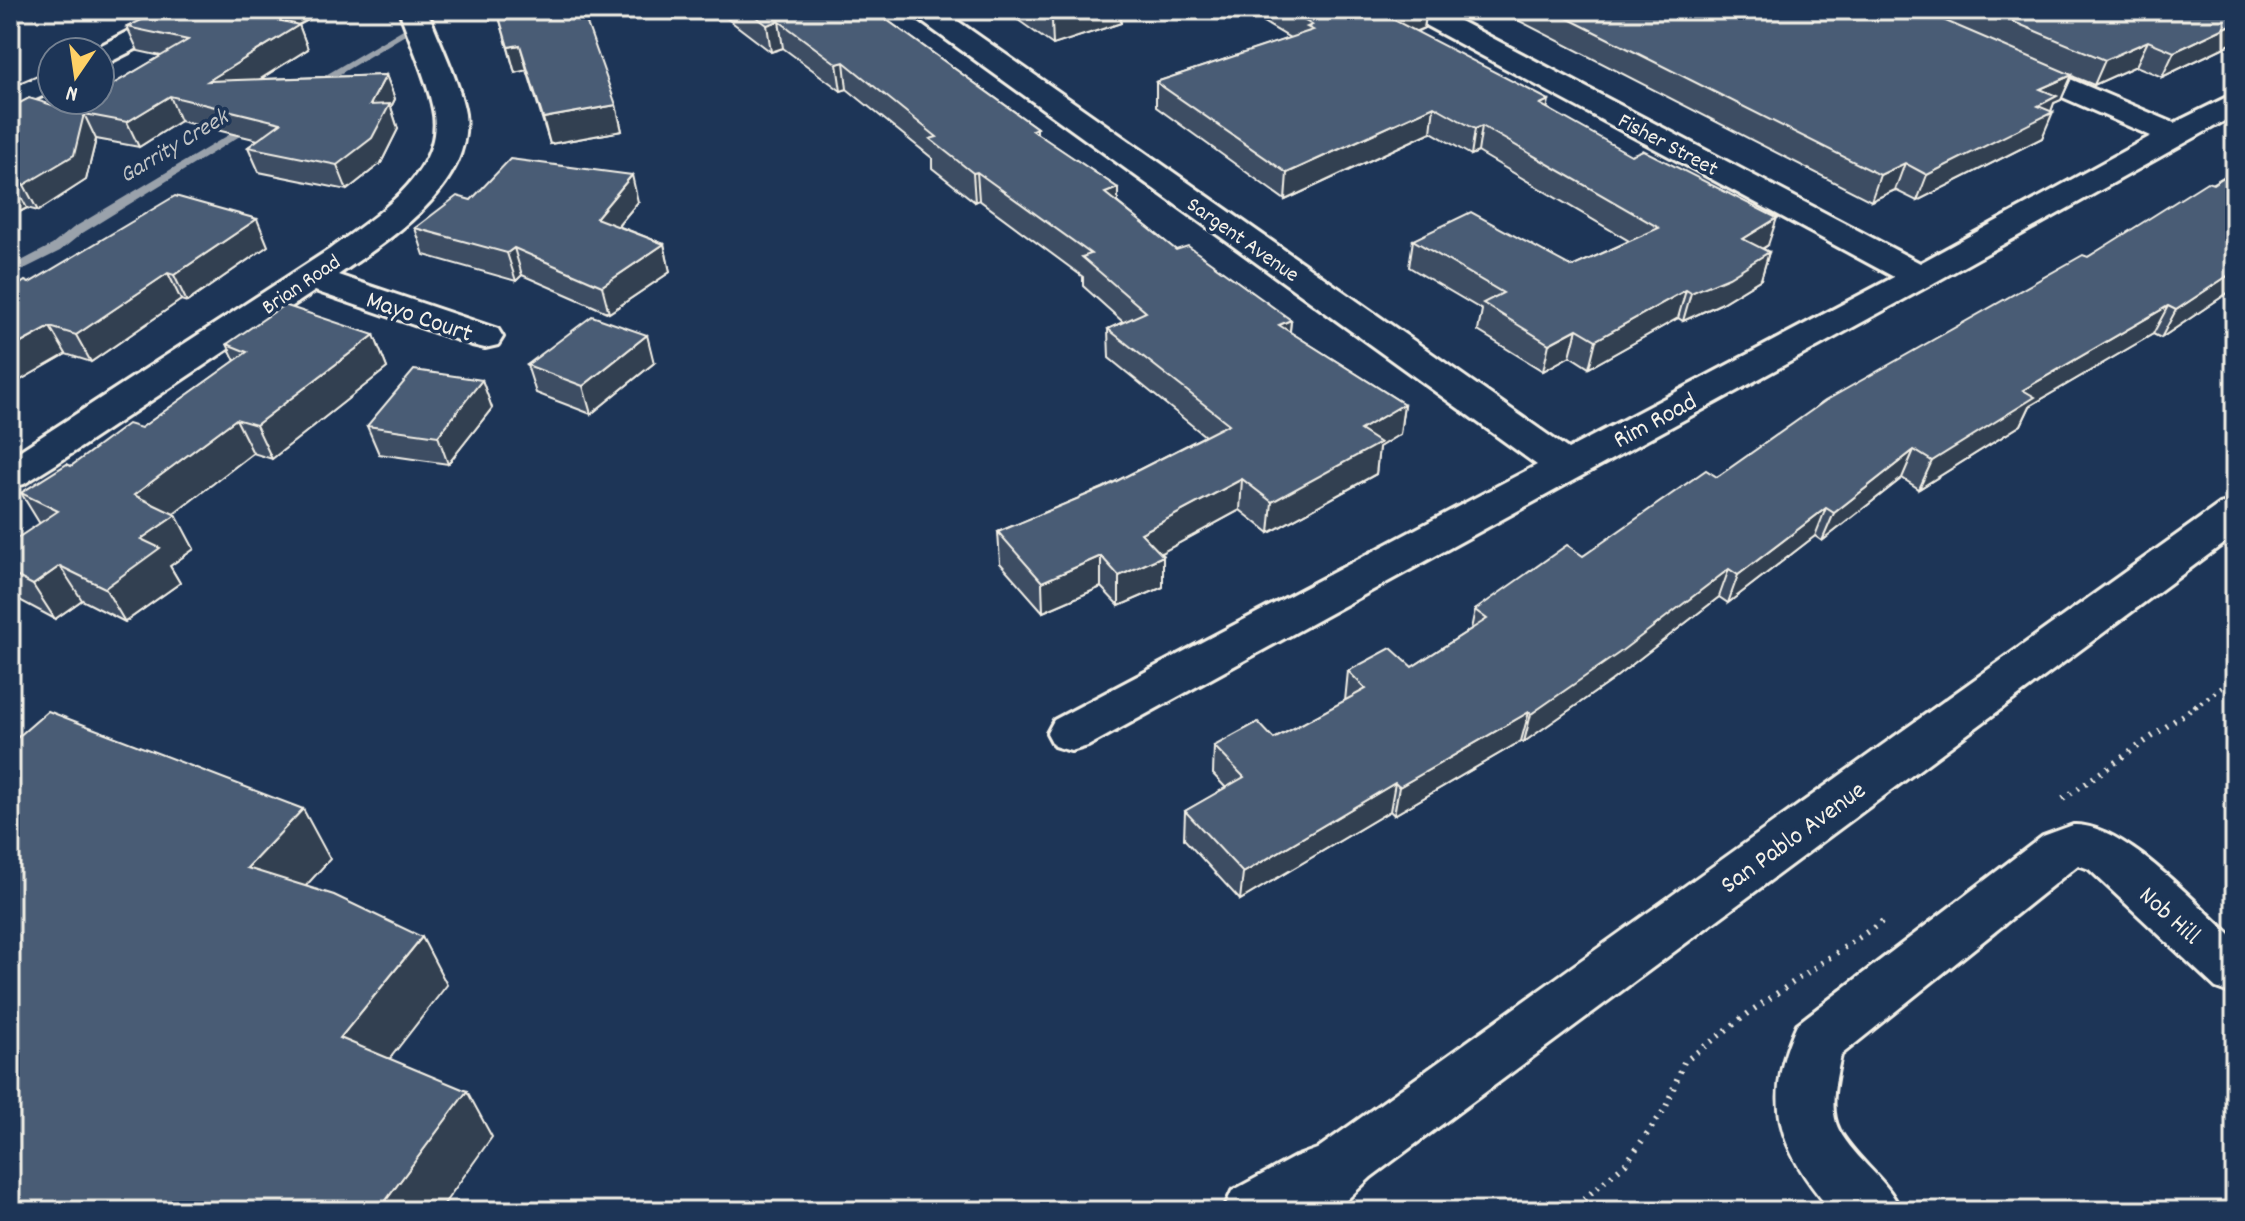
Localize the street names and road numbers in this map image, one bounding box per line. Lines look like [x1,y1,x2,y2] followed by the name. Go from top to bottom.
[1612,107,1723,185] street label: Fisher Street
[1179,191,1305,291] street label: Sargent Avenue
[256,248,348,324] street label: Brian Road
[361,283,477,354] street label: Mayo Court
[1607,385,1704,460] street label: Rim Road
[1714,773,1874,904] street label: San Pablo Avenue
[2129,879,2208,954] street label: Nob Hill

